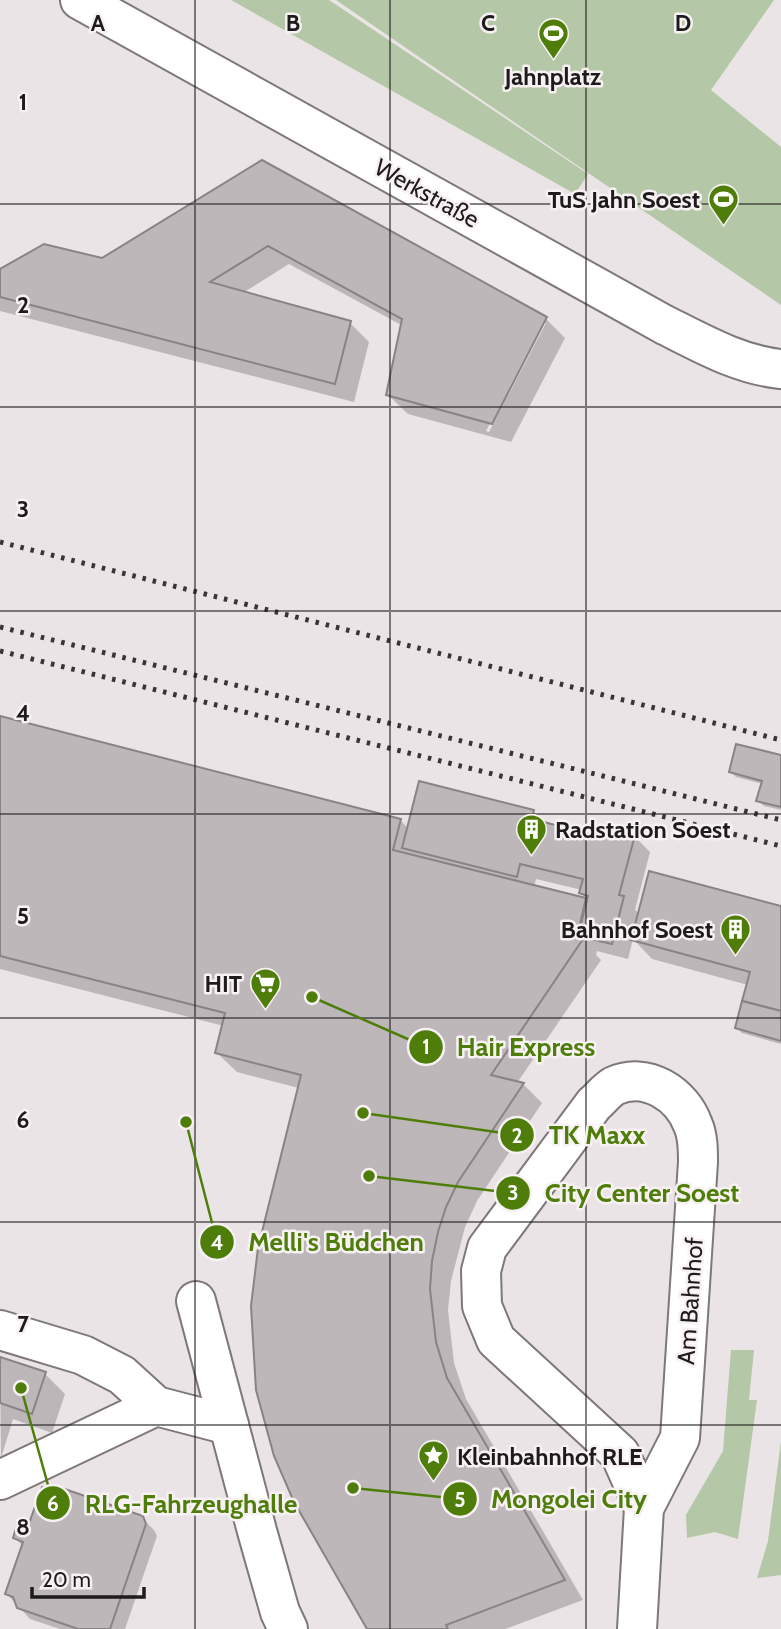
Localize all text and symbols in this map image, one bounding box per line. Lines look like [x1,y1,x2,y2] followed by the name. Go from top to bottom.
[91,9,106,37] text: A
[286,9,300,37] text: B
[481,9,495,37] text: C
[675,9,691,37] text: D
[536,17,570,61] sports icon: Jahnplatz
[504,62,601,91] place label: Jahnplatz
[19,88,27,116] text: 1
[370,152,484,234] street label: Werkstraße
[706,182,740,226] sports icon: TuS Jahn Soest
[548,185,700,214] place label: TuS Jahn Soest
[17,291,29,319] text: 2
[17,495,29,523] text: 3
[16,699,30,727] text: 4
[515,812,549,856] building icon: Radstation Soest
[555,815,730,844] place label: Radstation Soest
[17,902,29,930] text: 5
[719,912,753,956] building icon: Bahnhof Soest
[561,915,713,944] place label: Bahnhof Soest
[248,966,282,1010] supermarket icon: HIT
[204,969,242,998] place label: HIT
[408,1023,610,1070] callout: Hair Express
[457,1031,595,1063] text: Hair Express
[422,1034,430,1059] text: 1
[17,1106,29,1134] text: 6
[499,1112,659,1159] callout: TK Maxx
[549,1119,645,1151] text: TK Maxx
[511,1123,523,1148] text: 2
[496,1169,753,1216] callout: City Center Soest
[545,1177,739,1209] text: City Center Soest
[507,1180,519,1205] text: 3
[200,1219,438,1266] callout: Melli's Büdchen
[248,1226,424,1258] text: Melli's Büdchen
[210,1230,224,1255] text: 4
[671,1236,709,1366] street label: Am Bahnhof
[17,1310,29,1338] text: 7
[417,1439,451,1483] place icon: Kleinbahnhof RLE
[457,1442,643,1471] place label: Kleinbahnhof RLE
[443,1476,661,1523] callout: Mongolei City
[36,1480,311,1527] callout: RLG-Fahrzeughalle
[491,1483,647,1515] text: Mongolei City
[454,1487,466,1512] text: 5
[85,1488,297,1520] text: RLG-Fahrzeughalle
[47,1491,59,1516] text: 6
[16,1513,30,1541] text: 8
[32,1556,144,1600] scale bar
[42,1567,91,1592] text: 20 m

